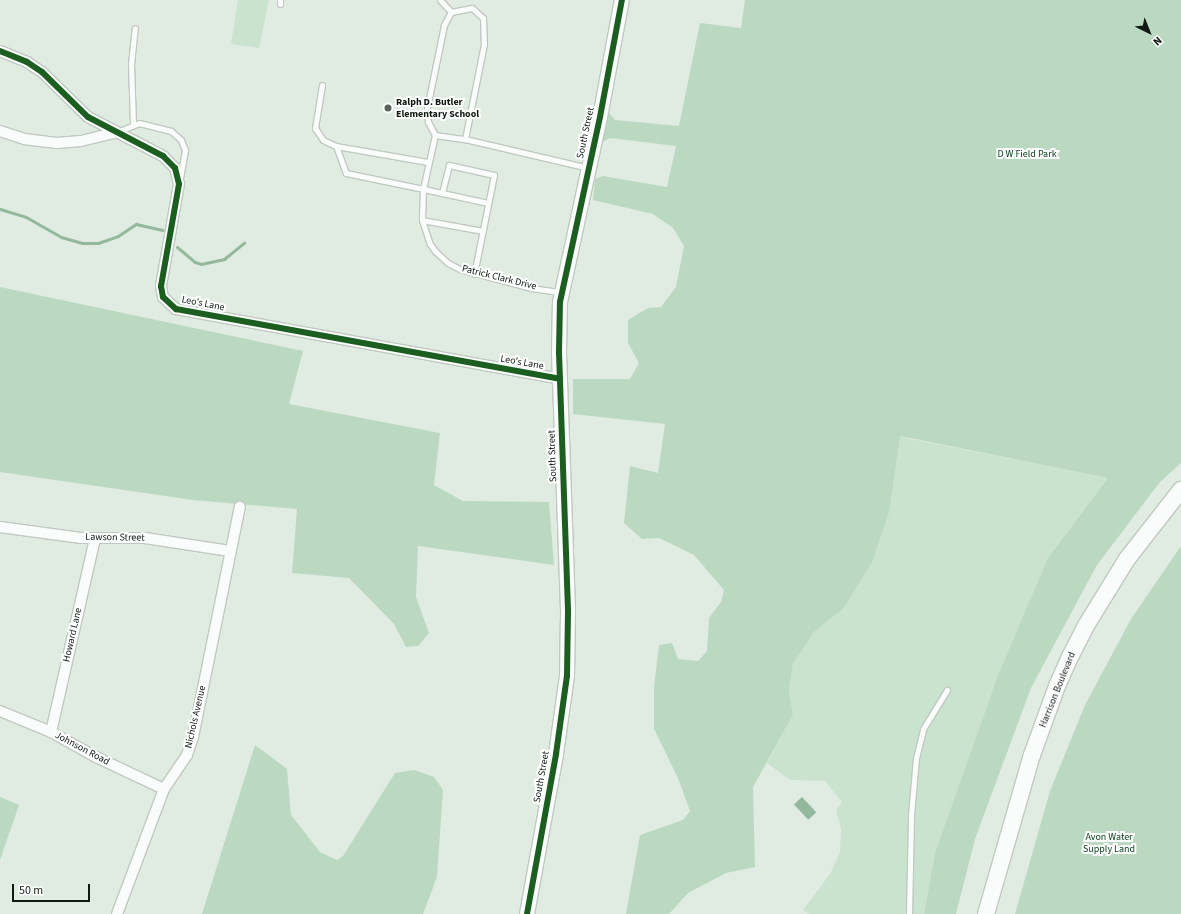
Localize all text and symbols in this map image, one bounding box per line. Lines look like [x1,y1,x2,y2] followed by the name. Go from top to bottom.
[1129,12,1169,52] north arrow
[1150,33,1165,49] text: N
[396,96,479,120] place label: Ralph D. Butler Elementary School
[383,103,393,113] marker: Ralph D. Butler Elementary School
[575,106,597,160] street label: South Street
[997,149,1057,161] park label: D W Field Park
[461,263,537,293] street label: Patrick Clark Drive
[180,294,226,314] street label: Leo's Lane
[499,353,545,373] street label: Leo's Lane
[546,430,560,482] street label: South Street
[85,531,145,545] street label: Lawson Street
[61,607,85,663] street label: Howard Lane
[1037,650,1079,730] street label: Harrison Boulevard
[183,685,209,749] street label: Nichols Avenue
[53,730,111,768] street label: Johnson Road
[532,750,552,804] street label: South Street
[1083,831,1135,854] park label: Avon Water Supply Land
[14,876,92,902] scale bar
[19,882,43,899] text: 50 m

